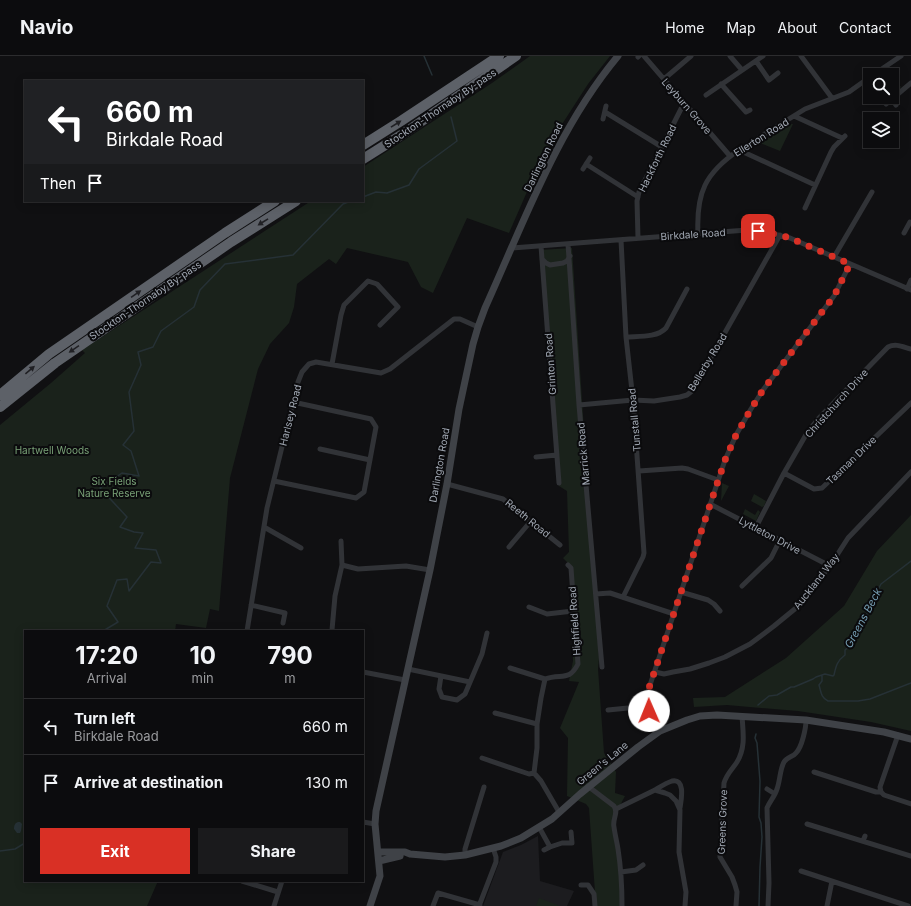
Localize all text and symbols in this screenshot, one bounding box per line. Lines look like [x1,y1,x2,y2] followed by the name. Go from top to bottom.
[20,16,73,39] text: Navio
[665,19,704,36] text: Home
[726,19,756,36] text: Map
[778,19,817,36] text: About
[839,19,891,36] text: Contact
[382,66,498,150] street label: Stockton-Thornaby By-pass
[863,68,899,148] map controls
[863,68,899,104] button: search
[660,76,715,136] street label: Leyburn Grove
[106,95,193,129] text: 660 m
[40,96,92,148] icon: left
[863,112,899,148] button: layers
[731,115,791,159] street label: Ellerton Road
[521,120,565,194] street label: Darlington Road
[390,121,402,128] one-way arrow
[635,122,679,194] street label: Hackforth Road
[106,129,223,150] text: Birkdale Road
[84,172,106,194] icon: arrive
[40,174,76,193] text: Then
[741,214,775,248] pin
[257,218,269,225] one-way arrow
[747,220,769,242] icon: arrive
[660,226,726,242] street label: Birkdale Road
[87,258,203,342] street label: Stockton-Thornaby By-pass
[131,290,141,298] one-way arrow
[685,331,729,393] street label: Bellerby Road
[542,333,558,395] street label: Grinton Road
[69,345,79,353] one-way arrow
[25,365,35,374] one-way arrow
[802,366,870,440] street label: Christchurch Drive
[277,383,303,447] street label: Harlsey Road
[625,388,643,452] street label: Tunstall Road
[574,422,592,486] street label: Marrick Road
[427,427,451,503] street label: Darlington Road
[824,433,878,487] street label: Tasman Drive
[15,444,89,456] park label: Hartwell Woods
[78,475,151,499] park label: Six Fields Nature Reserve
[503,496,553,540] street label: Reeth Road
[737,514,803,556] street label: Lyttleton Drive
[791,550,842,611] street label: Auckland Way
[841,585,885,650] water label: Greens Beck
[566,586,582,656] street label: Highfield Road
[75,641,138,670] text: 17:20
[189,641,216,670] text: 10
[267,641,313,670] text: 790
[87,670,127,686] text: Arrival
[192,670,214,686] text: min
[284,670,296,686] text: m
[628,690,670,732] position arrow
[74,709,135,728] text: Turn left
[40,716,62,738] icon: left
[303,717,348,736] text: 660 m
[74,728,159,744] text: Birkdale Road
[574,738,630,787] street label: Green's Lane
[40,772,62,794] icon: arrive
[74,773,223,792] text: Arrive at destination
[306,773,348,792] text: 130 m
[715,789,729,855] street label: Greens Grove
[40,828,190,874] button: Exit
[198,828,348,874] button: Share

